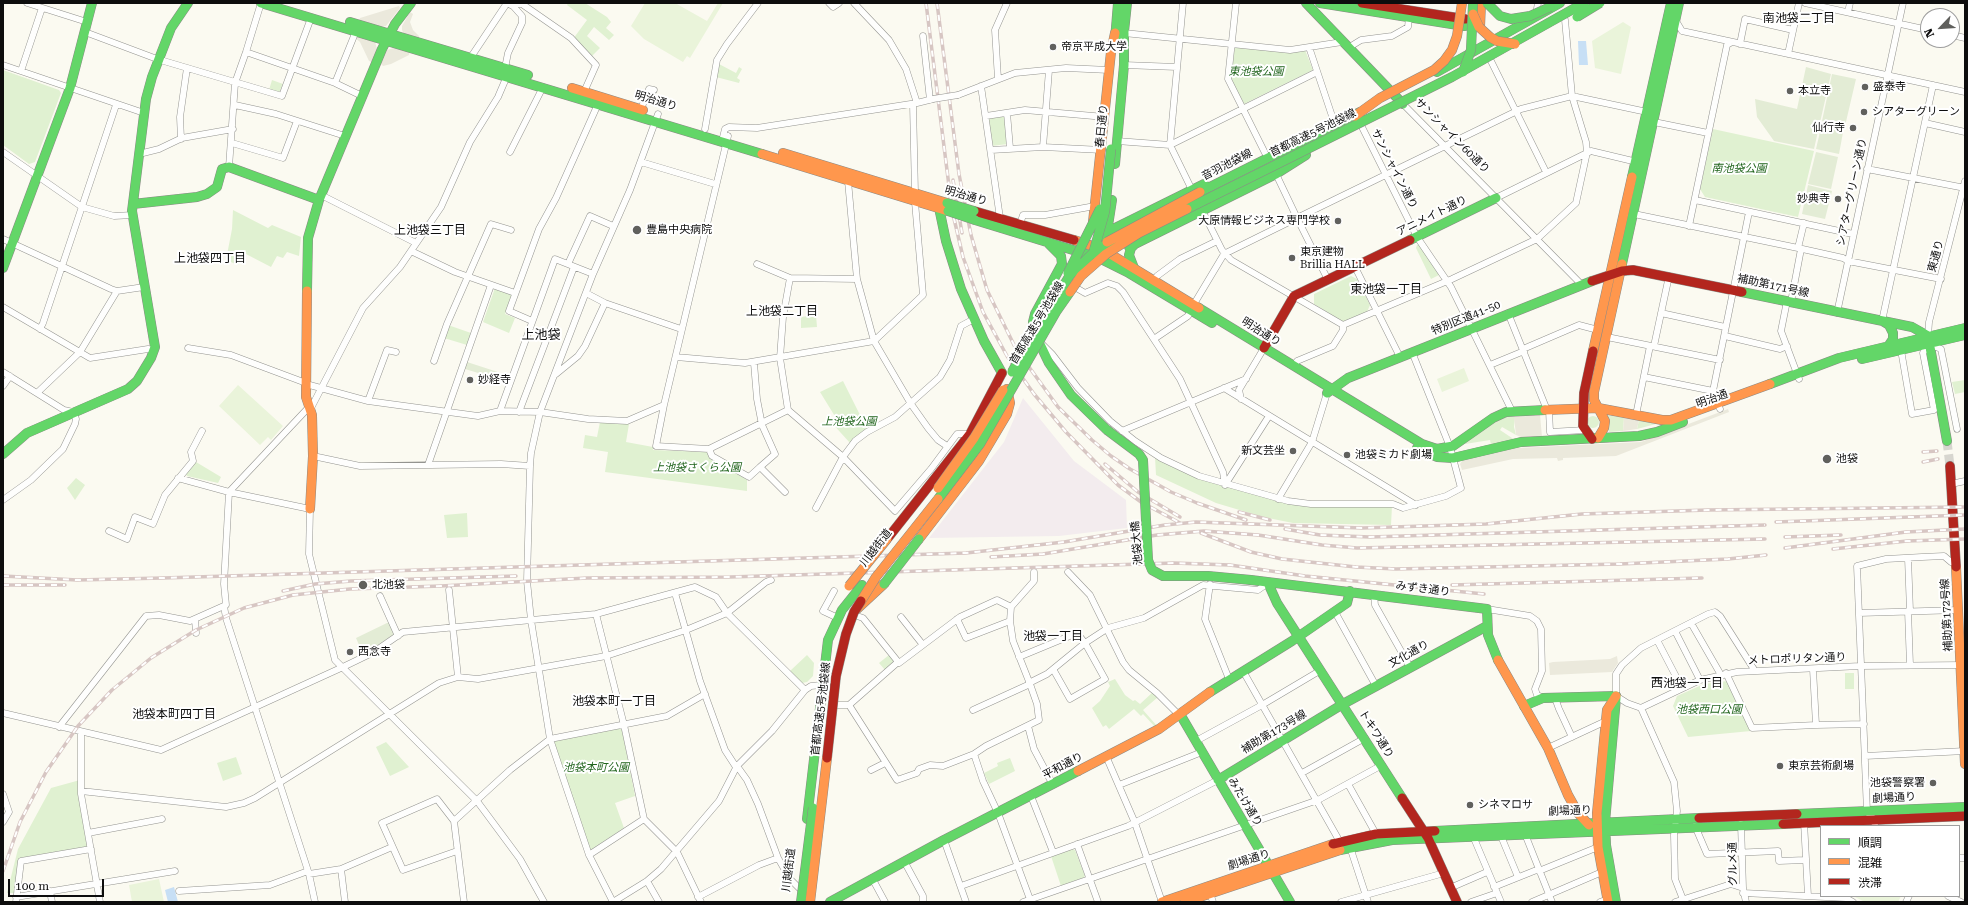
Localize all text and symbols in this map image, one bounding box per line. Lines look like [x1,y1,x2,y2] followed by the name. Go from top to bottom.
[1920,8,1960,48] north arrow
[1763,11,1835,25] district label: 南池袋二丁目
[1922,26,1937,39] text: N
[1061,40,1127,54] place label: 帝京平成大学
[1048,42,1058,52] marker: 帝京平成大学
[1229,65,1283,79] park label: 東池袋公園
[1873,80,1906,94] place label: 盛泰寺
[1860,82,1870,92] marker: 盛泰寺
[1798,84,1831,98] place label: 本立寺
[1785,86,1795,96] marker: 本立寺
[633,88,679,114] street label: 明治通り
[1412,96,1492,176] street label: サンシャイン60通り
[1093,103,1111,149] street label: 春日通り
[1872,105,1960,119] place label: シアターグリーン
[1268,106,1358,160] street label: 首都高速5号池袋線
[1859,107,1869,117] marker: シアターグリーン
[1812,121,1845,135] place label: 仙行寺
[1848,123,1858,133] marker: 仙行寺
[1368,127,1420,211] street label: サンシャイン通り
[1834,137,1870,247] street label: シアターグリーン通り
[1200,147,1254,183] street label: 音羽池袋線
[1712,162,1766,176] park label: 南池袋公園
[943,184,989,208] street label: 明治通り
[1797,192,1830,206] place label: 妙典寺
[1395,193,1469,239] street label: アニメイト通り
[1833,194,1843,204] marker: 妙典寺
[1198,214,1330,228] place label: 大原情報ビジネス専門学校
[1333,216,1343,226] marker: 大原情報ビジネス専門学校
[394,223,466,237] district label: 上池袋三丁目
[646,223,712,237] place label: 豊島中央病院
[631,224,643,236] marker: 豊島中央病院
[1925,238,1947,274] street label: 東通り
[1300,245,1365,271] place label: 東京建物 Brillia HALL
[174,251,246,265] district label: 上池袋四丁目
[1287,253,1297,263] marker: 東京建物 Brillia HALL
[1736,272,1810,300] street label: 補助第171号線
[1007,279,1067,367] street label: 首都高速5号池袋線
[1350,282,1422,296] district label: 東池袋一丁目
[1429,298,1503,338] street label: 特別区道41-50
[746,304,818,318] district label: 上池袋二丁目
[1239,315,1283,349] street label: 明治通り
[522,327,560,343] district label: 上池袋
[478,373,511,387] place label: 妙経寺
[465,375,475,385] marker: 妙経寺
[1694,387,1730,411] street label: 明治通
[822,415,876,429] park label: 上池袋公園
[1241,444,1285,458] place label: 新文芸坐
[1288,446,1298,456] marker: 新文芸坐
[1355,448,1432,462] place label: 池袋ミカド劇場
[1342,450,1352,460] marker: 池袋ミカド劇場
[1836,452,1858,466] place label: 池袋
[1821,453,1833,465] marker: 池袋
[653,461,741,475] park label: 上池袋さくら公園
[1129,521,1145,565] street label: 池袋大橋
[857,527,895,569] street label: 川越街道
[372,578,405,592] place label: 北池袋
[1938,578,1956,652] street label: 補助第172号線
[357,579,369,591] marker: 北池袋
[1395,579,1451,599] street label: みずき通り
[1023,629,1083,643] district label: 池袋一丁目
[1387,638,1431,670] street label: 文化通り
[358,645,391,659] place label: 西念寺
[345,647,355,657] marker: 西念寺
[1747,651,1847,667] street label: メトロポリタン通り
[809,661,833,757] street label: 首都高速5号池袋線
[1651,676,1723,690] district label: 西池袋一丁目
[572,694,656,708] district label: 池袋本町一丁目
[1676,703,1742,717] park label: 池袋西口公園
[132,707,216,721] district label: 池袋本町四丁目
[1239,707,1309,757] street label: 補助第173号線
[1356,707,1396,761] street label: トキワ通り
[1040,750,1086,782] street label: 平和通り
[1788,759,1854,773] place label: 東京芸術劇場
[563,761,629,775] park label: 池袋本町公園
[1775,761,1785,771] marker: 東京芸術劇場
[1225,775,1265,829] street label: みたけ通り
[1870,776,1925,790] place label: 池袋警察署
[1928,778,1938,788] marker: 池袋警察署
[1872,790,1916,806] street label: 劇場通り
[1478,798,1533,812] place label: シネマロサ
[1465,800,1475,810] marker: シネマロサ
[1548,804,1592,818] street label: 劇場通り
[1820,825,1960,897] legend
[1858,836,1882,850] text: 順調
[1726,842,1740,886] street label: グルメ通
[780,847,798,893] street label: 川越街道
[1226,847,1272,873] street label: 劇場通り
[1858,856,1882,870] text: 混雑
[10,871,106,897] scale bar
[1858,876,1882,890] text: 渋滞
[15,879,49,893] text: 100 m

